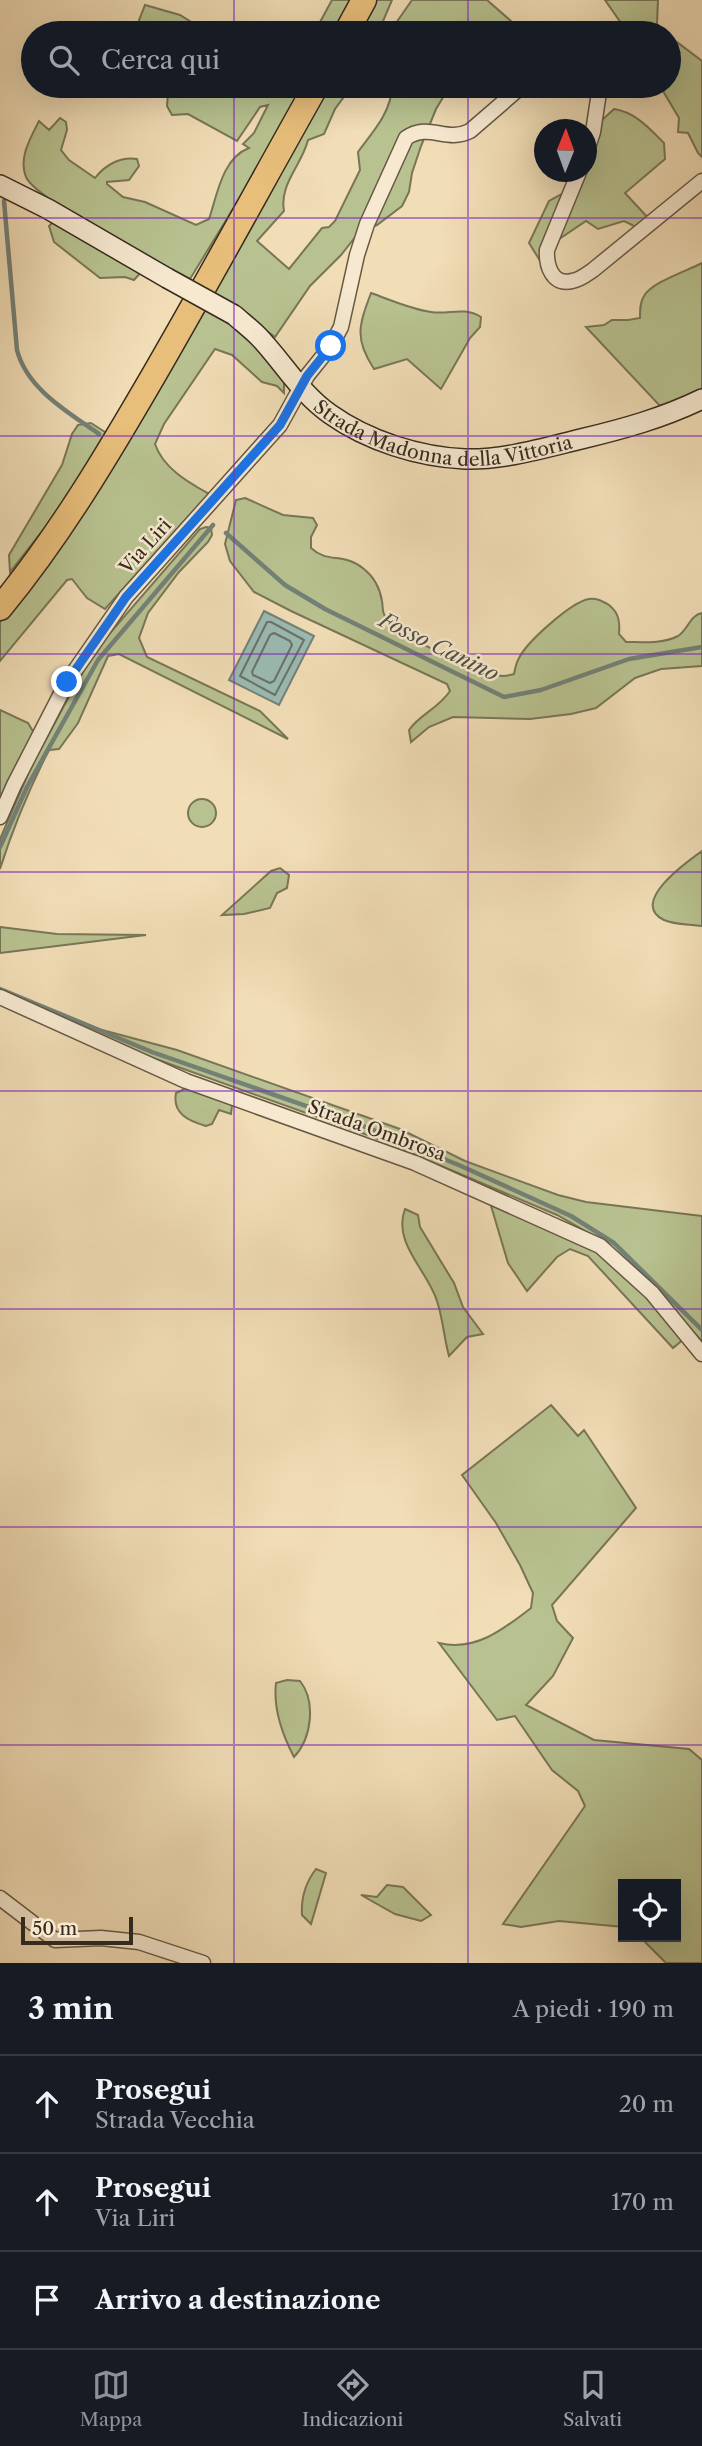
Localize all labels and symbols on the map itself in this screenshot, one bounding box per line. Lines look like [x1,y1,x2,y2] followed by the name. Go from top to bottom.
[534,119,597,182] north arrow
[315,330,346,361] route start
[309,395,575,471] street label: Strada Madonna della Vittoria
[114,514,176,579] street label: Via Liri
[374,606,503,686] water label: Fosso Canino
[51,666,82,697] route end
[305,1095,449,1166] street label: Strada Ombrosa
[21,1914,133,1946] scale bar

